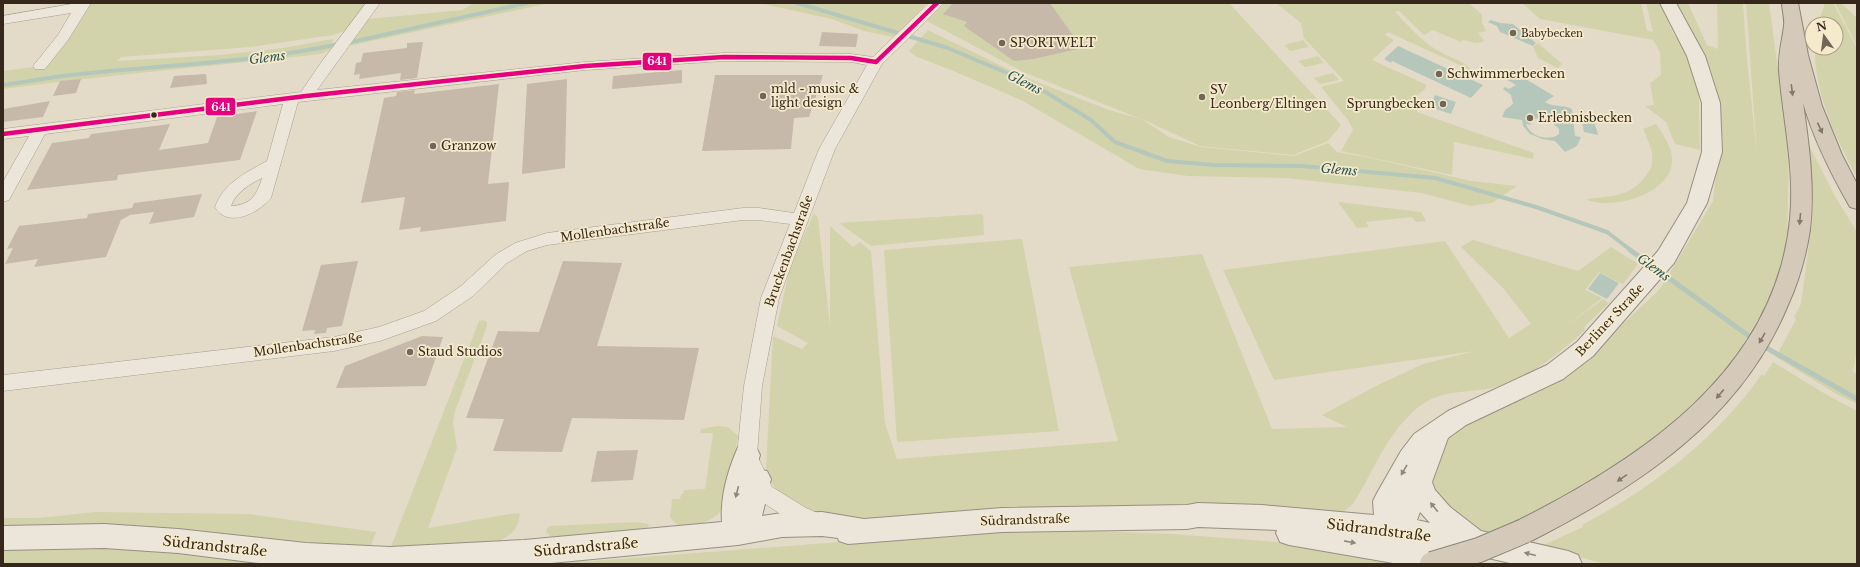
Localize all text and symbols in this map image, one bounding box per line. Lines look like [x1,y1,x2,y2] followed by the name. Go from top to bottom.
[1804,16,1844,56] north arrow
[1815,18,1829,34] text: N
[1521,27,1583,40] place label: Babybecken
[1508,28,1518,38] marker: Babybecken
[1010,35,1096,50] place label: SPORTWELT
[997,38,1007,48] marker: SPORTWELT
[248,47,286,68] water label: Glems
[642,52,672,71] line badge: 641
[647,54,667,68] text: 641
[1447,66,1565,81] place label: Schwimmerbecken
[1005,67,1045,98] water label: Glems
[1434,69,1444,79] marker: Schwimmerbecken
[771,81,860,110] place label: mld - music & light design
[1210,82,1327,111] place label: SV Leonberg/Eltingen
[1788,84,1795,96] one-way arrow
[758,91,768,101] marker: mld - music & light design
[1197,92,1207,102] marker: SV Leonberg/Eltingen
[1347,96,1435,111] place label: Sprungbecken
[205,97,236,116] line badge: 641
[1438,99,1448,109] marker: Sprungbecken
[211,100,231,114] text: 641
[149,110,159,120] unlabelled marker
[1538,110,1632,125] place label: Erlebnisbecken
[1525,113,1535,123] marker: Erlebnisbecken
[1817,123,1823,134] one-way arrow
[441,138,497,153] place label: Granzow
[428,141,438,151] marker: Granzow
[1320,159,1358,180] water label: Glems
[761,193,816,309] street label: Bruckenbachstraße
[1796,213,1803,225] one-way arrow
[559,214,671,245] street label: Mollenbachstraße
[1634,250,1674,285] water label: Glems
[1572,280,1647,359] street label: Berliner Straße
[252,329,364,360] street label: Mollenbachstraße
[1759,332,1766,343] one-way arrow
[418,344,502,359] place label: Staud Studios
[405,347,415,357] marker: Staud Studios
[1716,389,1725,399] one-way arrow
[1400,464,1407,476] one-way arrow
[1616,474,1627,482] one-way arrow
[734,487,740,499] one-way arrow
[1430,502,1438,513] one-way arrow
[980,510,1070,529] street label: Südrandstraße
[1326,515,1432,545] street label: Südrandstraße
[162,532,268,560] street label: Südrandstraße
[533,533,639,561] street label: Südrandstraße
[1344,540,1356,546] one-way arrow
[1524,551,1536,557] one-way arrow

